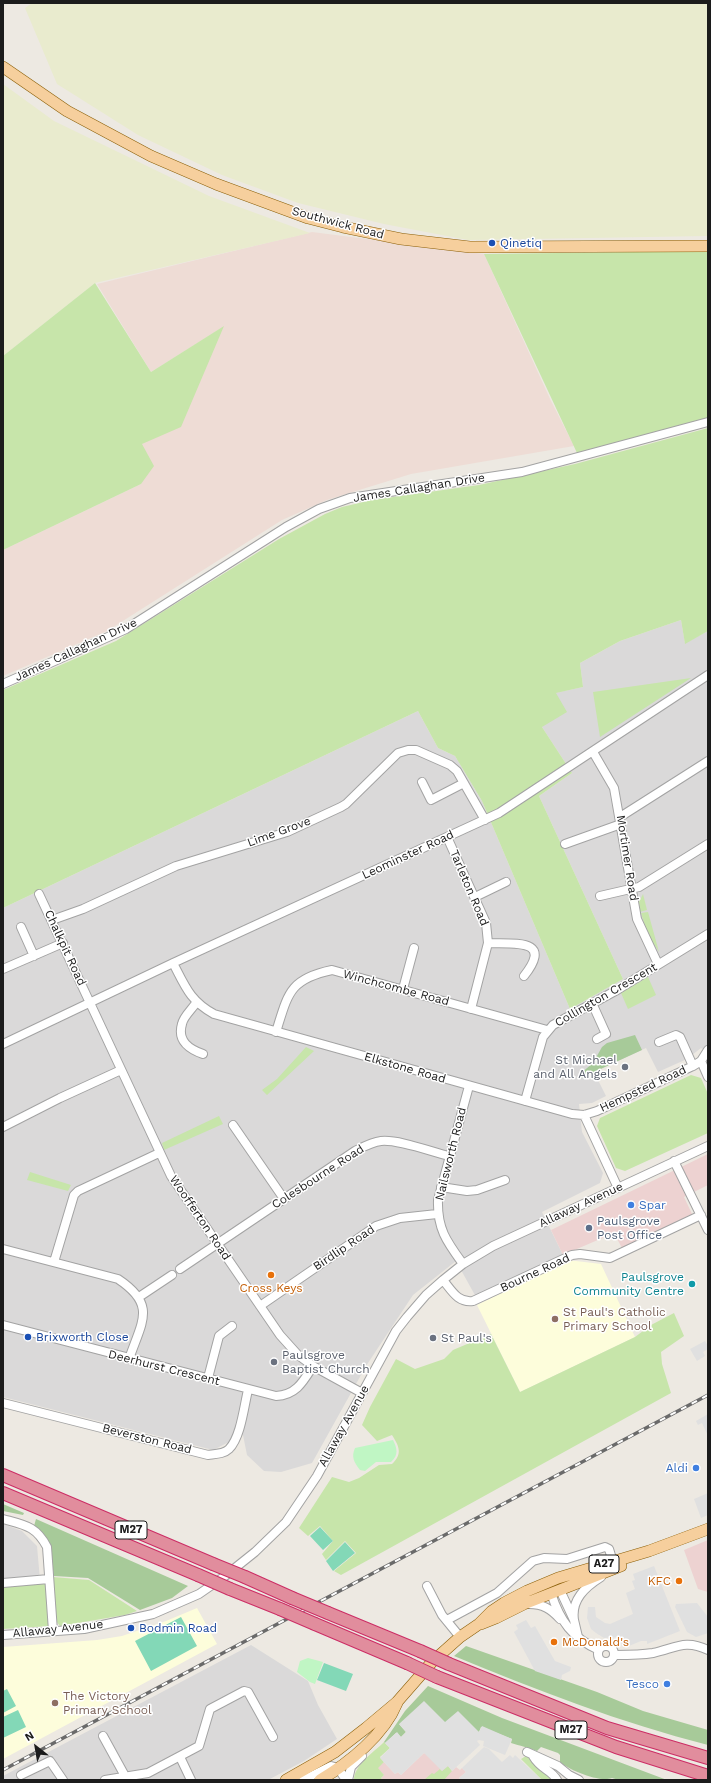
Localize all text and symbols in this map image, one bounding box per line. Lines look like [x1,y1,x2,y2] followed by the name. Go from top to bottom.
[290,204,386,242] street label: Southwick Road
[500,236,542,250] place label: Qinetiq
[487,238,497,248] marker: Qinetiq
[352,470,486,506] street label: James Callaghan Drive
[13,615,139,685] street label: James Callaghan Drive
[245,814,313,850] street label: Lime Grove
[613,814,641,902] street label: Mortimer Road
[360,827,456,883] street label: Leominster Road
[447,848,491,928] street label: Tarleton Road
[41,908,89,988] street label: Chalkpit Road
[552,960,660,1030] street label: Collington Crescent
[341,967,451,1009] street label: Winchcombe Road
[363,1049,447,1087] street label: Elkstone Road
[533,1053,617,1081] place label: St Michael and All Angels
[620,1062,630,1072] marker: St Michael and All Angels
[597,1063,689,1115] street label: Hempsted Road
[432,1106,470,1202] street label: Nailsworth Road
[269,1142,367,1212] street label: Colesbourne Road
[166,1173,234,1263] street label: Woofferton Road
[537,1179,625,1231] street label: Allaway Avenue
[639,1198,666,1212] place label: Spar
[626,1200,636,1210] marker: Spar
[597,1214,662,1242] place label: Paulsgrove Post Office
[311,1222,377,1274] street label: Birdlip Road
[584,1223,594,1233] marker: Paulsgrove Post Office
[498,1251,572,1295] street label: Bourne Road
[266,1270,276,1280] marker: Cross Keys
[573,1270,684,1298] place label: Paulsgrove Community Centre
[687,1279,697,1289] marker: Paulsgrove Community Centre
[239,1281,303,1295] place label: Cross Keys
[563,1305,666,1333] place label: St Paul's Catholic Primary School
[550,1314,560,1324] marker: St Paul's Catholic Primary School
[36,1330,129,1344] place label: Brixworth Close
[441,1331,492,1345] place label: St Paul's
[23,1332,33,1342] marker: Brixworth Close
[428,1333,438,1343] marker: St Paul's
[107,1347,221,1389] street label: Deerhurst Crescent
[282,1348,370,1376] place label: Paulsgrove Baptist Church
[269,1357,279,1367] marker: Paulsgrove Baptist Church
[316,1383,372,1469] street label: Allaway Avenue
[101,1421,193,1457] street label: Beverston Road
[666,1461,688,1475] place label: Aldi
[691,1463,701,1473] marker: Aldi
[115,1521,147,1539] road number: M27
[589,1555,619,1573] road number: A27
[648,1574,671,1588] place label: KFC
[674,1576,684,1586] marker: KFC
[12,1617,104,1641] street label: Allaway Avenue
[139,1621,217,1635] place label: Bodmin Road
[126,1623,136,1633] marker: Bodmin Road
[562,1635,629,1649] place label: McDonald's
[549,1637,559,1647] marker: McDonald's
[626,1677,659,1691] place label: Tesco
[662,1679,672,1689] marker: Tesco
[63,1689,152,1717] place label: The Victory Primary School
[50,1698,60,1708] marker: The Victory Primary School
[555,1721,587,1739] road number: M27
[16,1727,56,1767] north arrow
[23,1729,36,1744] text: N

